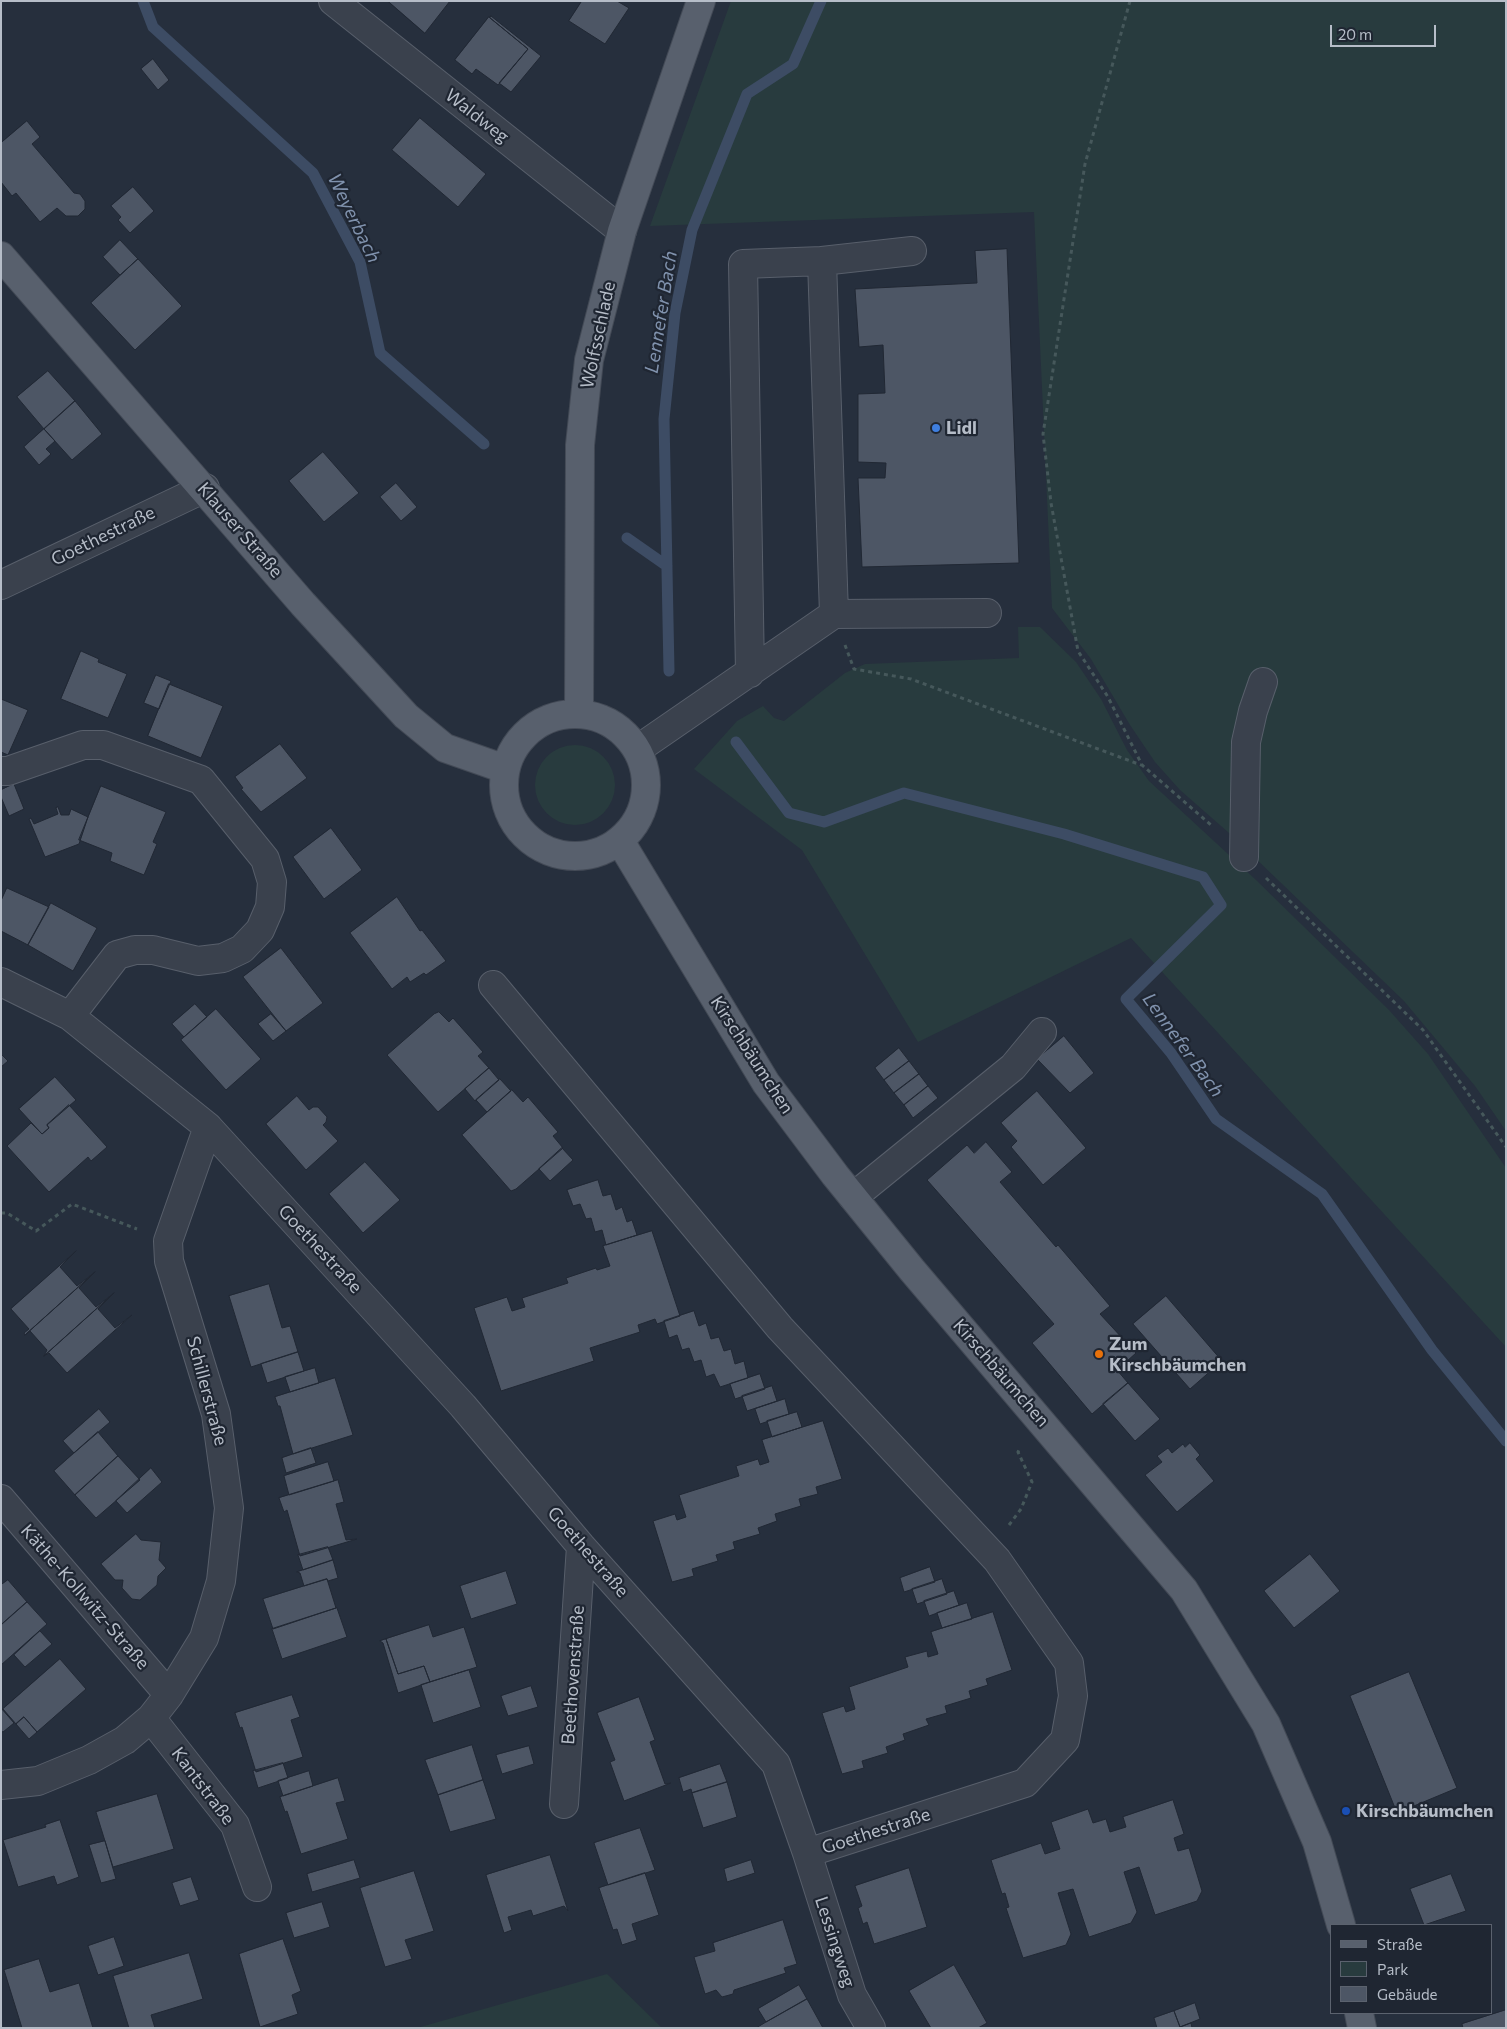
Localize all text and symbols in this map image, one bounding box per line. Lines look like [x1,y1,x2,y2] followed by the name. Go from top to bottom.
[1332,15,1438,47] scale bar
[1338,25,1372,43] text: 20 m
[441,84,513,148] street label: Waldweg
[323,170,385,266] water label: Weyerbach
[640,249,682,375] water label: Lennefer Bach
[576,280,620,390] street label: Wolfsschlade
[946,417,977,439] place label: Lidl
[930,422,942,434] marker: Lidl
[193,478,287,582] street label: Klauser Straße
[48,502,158,570] street label: Goethestraße
[1138,988,1228,1102] water label: Lennefer Bach
[706,992,798,1118] street label: Kirschbäumchen
[274,1200,366,1298] street label: Goethestraße
[948,1315,1054,1431] street label: Kirschbäumchen
[1109,1333,1246,1376] place label: Zum Kirschbäumchen
[182,1334,232,1448] street label: Schillerstraße
[1093,1348,1105,1360] marker: Zum Kirschbäumchen
[543,1502,633,1602] street label: Goethestraße
[16,1520,154,1674] street label: Käthe-Kollwitz-Straße
[557,1605,589,1745] street label: Beethovenstraße
[167,1743,239,1829] street label: Kantstraße
[1356,1800,1493,1822] place label: Kirschbäumchen
[819,1803,933,1859] street label: Goethestraße
[1340,1805,1352,1817] marker: Kirschbäumchen
[810,1894,860,1990] street label: Lessingweg
[1330,1924,1492,2014] legend
[1377,1935,1423,1953] text: Straße
[1377,1960,1408,1978] text: Park
[1377,1985,1438,2003] text: Gebäude

